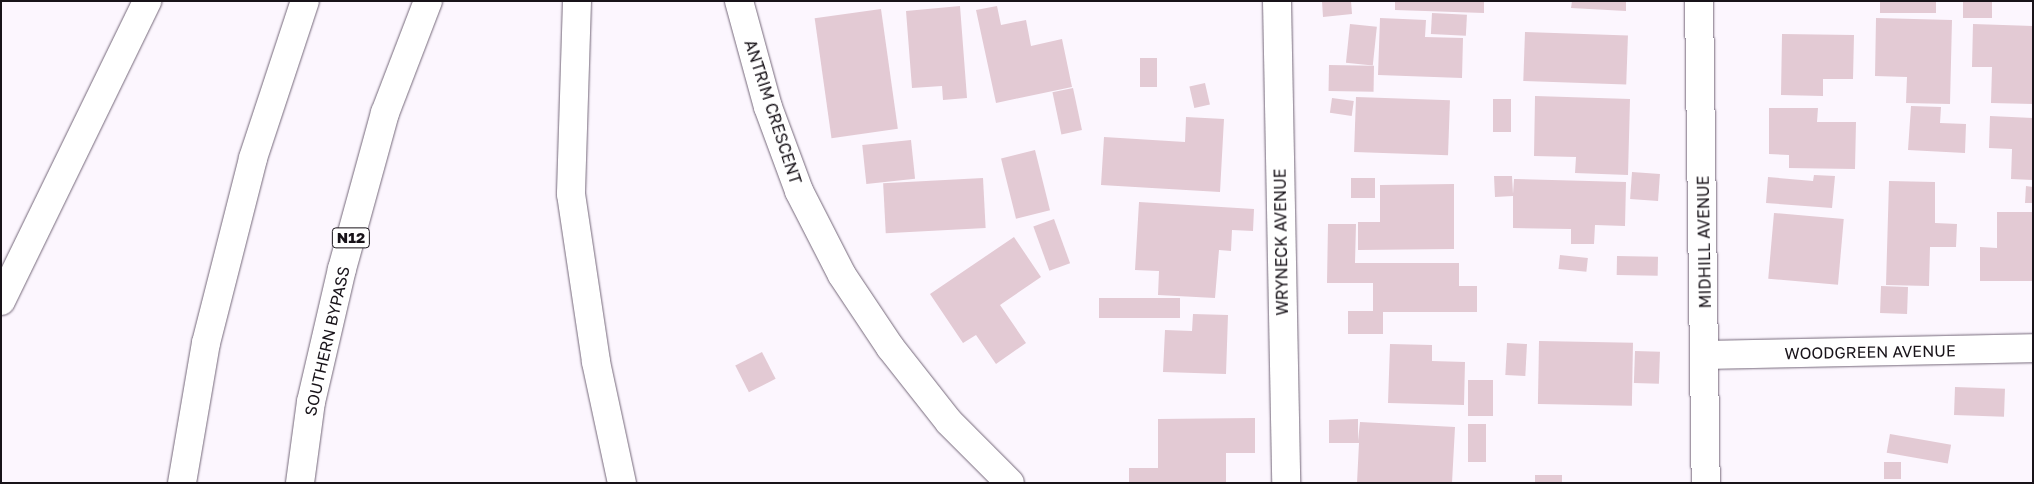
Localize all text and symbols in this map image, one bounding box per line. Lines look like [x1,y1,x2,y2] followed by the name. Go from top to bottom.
[741,37,805,187] street label: ANTRIM CRESCENT
[1270,168,1292,316] street label: WRYNECK AVENUE
[1693,175,1715,309] street label: MIDHILL AVENUE
[331,226,371,250] road number: N12
[300,264,354,418] street label: SOUTHERN BYPASS
[1784,341,1956,363] street label: WOODGREEN AVENUE

